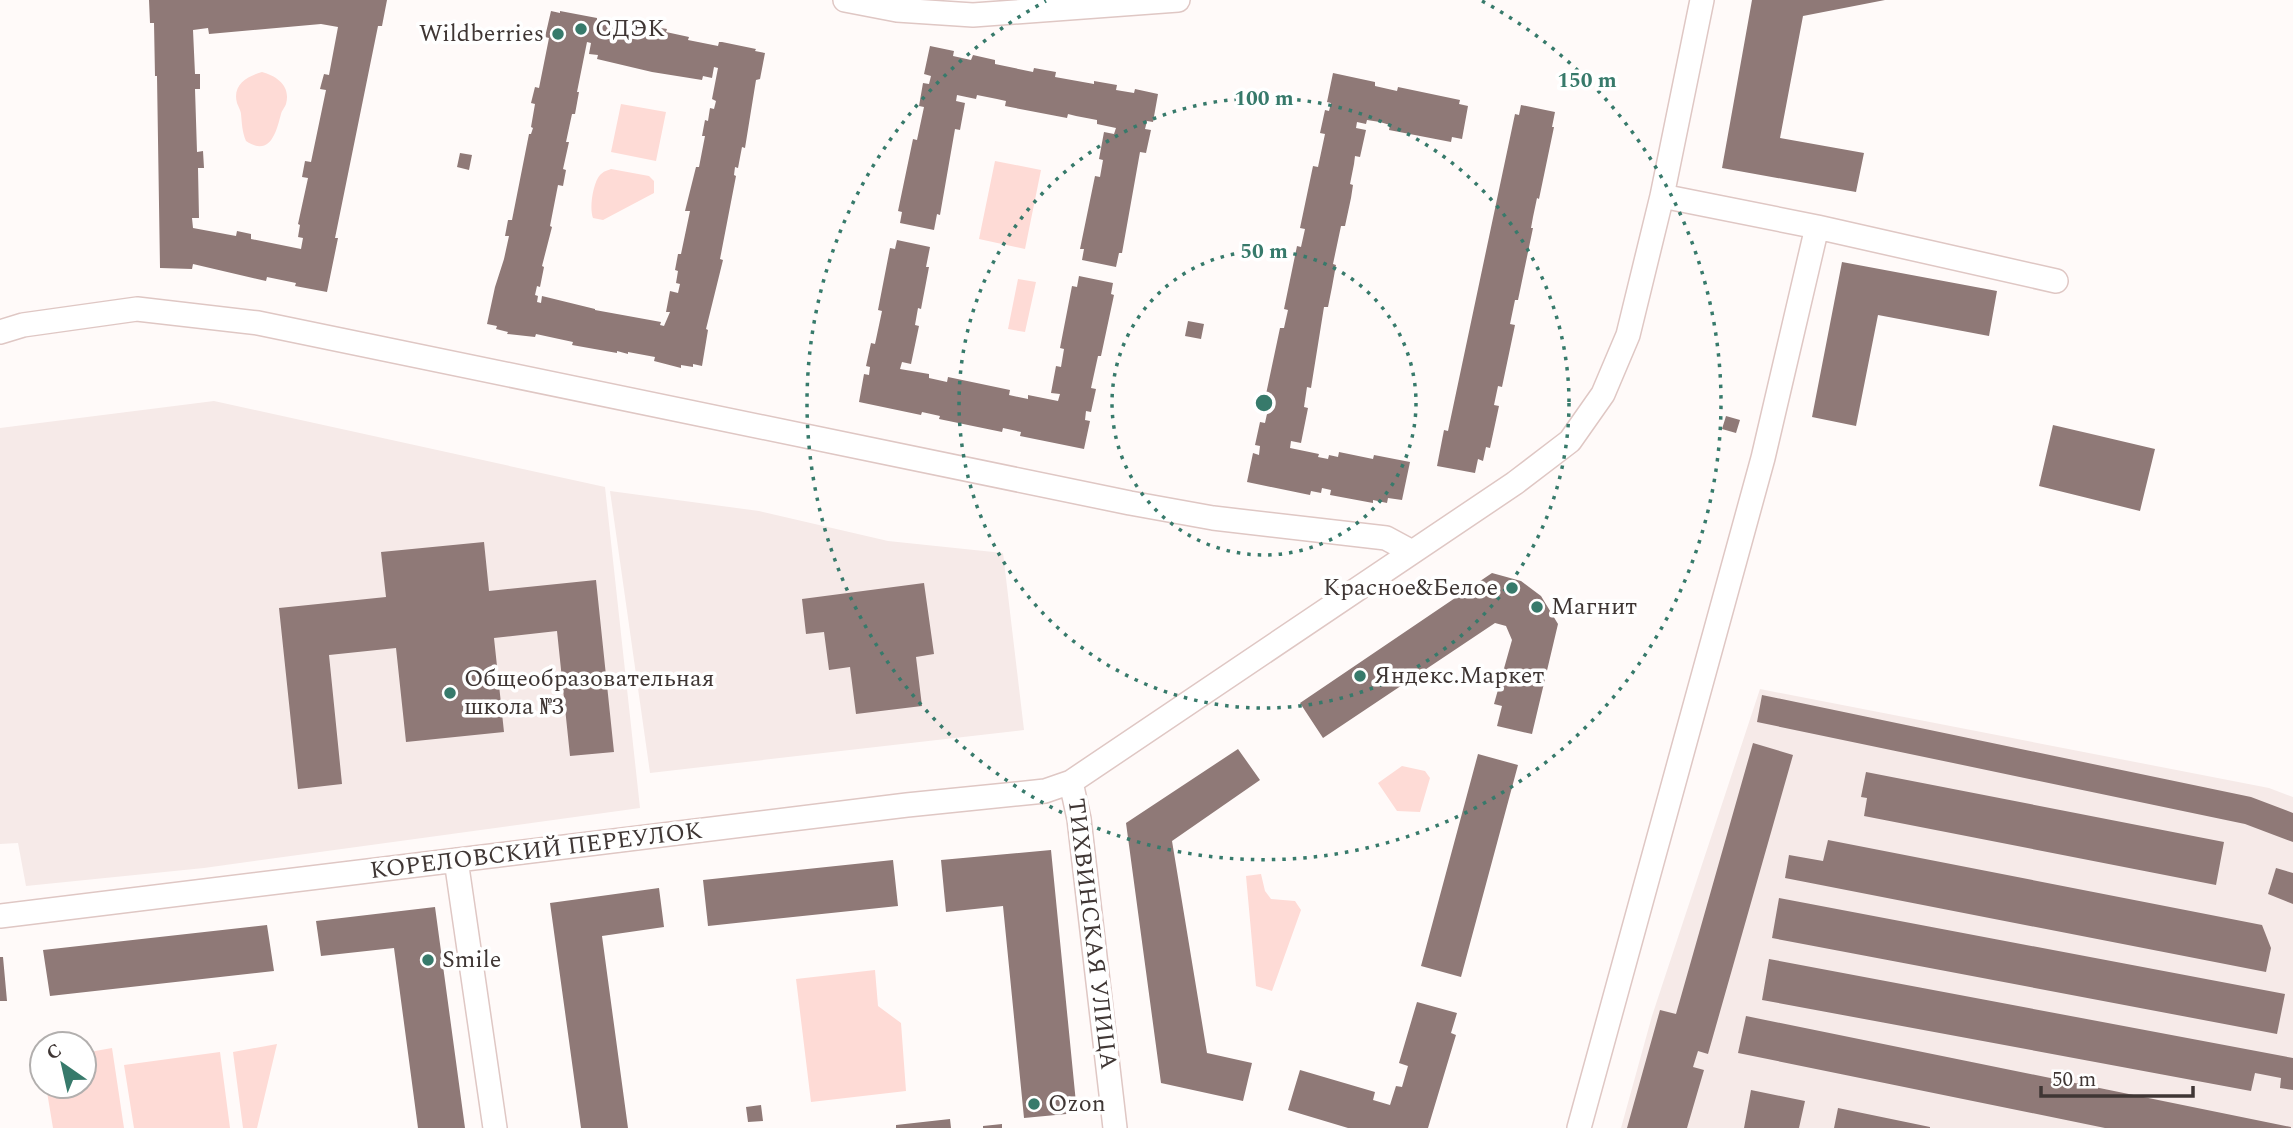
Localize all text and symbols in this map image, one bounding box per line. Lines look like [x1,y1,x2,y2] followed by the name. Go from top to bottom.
[595,11,665,47] place label: СДЭК
[419,16,544,52] place label: Wildberries
[573,21,589,37] marker: СДЭК
[550,26,566,42] marker: Wildberries
[1557,65,1617,97] text: 150 m
[1234,83,1294,115] text: 100 m
[1240,236,1288,268] text: 50 m
[1252,391,1276,415] centre of rings
[1323,570,1498,606] place label: Красное&Белое
[1504,580,1520,596] marker: Красное&Белое
[1551,589,1637,625] place label: Магнит
[1529,599,1545,615] marker: Магнит
[1374,658,1544,694] place label: Яндекс.Маркет
[464,661,714,725] place label: Общеобразовательная школа №3
[1352,668,1368,684] marker: Яндекс.Маркет
[442,685,458,701] marker: Общеобразовательная школа №3
[1057,796,1127,1072] street label: ТИХВИНСКАЯ УЛИЦА
[368,813,704,889] street label: КОРЕЛОВСКИЙ ПЕРЕУЛОК
[442,942,501,978] place label: Smile
[420,952,436,968] marker: Smile
[28,1030,98,1100] north arrow
[41,1036,68,1068] text: С
[2041,1054,2193,1098] scale bar
[2052,1064,2096,1096] text: 50 m
[1048,1086,1106,1122] place label: Ozon
[1026,1096,1042,1112] marker: Ozon

